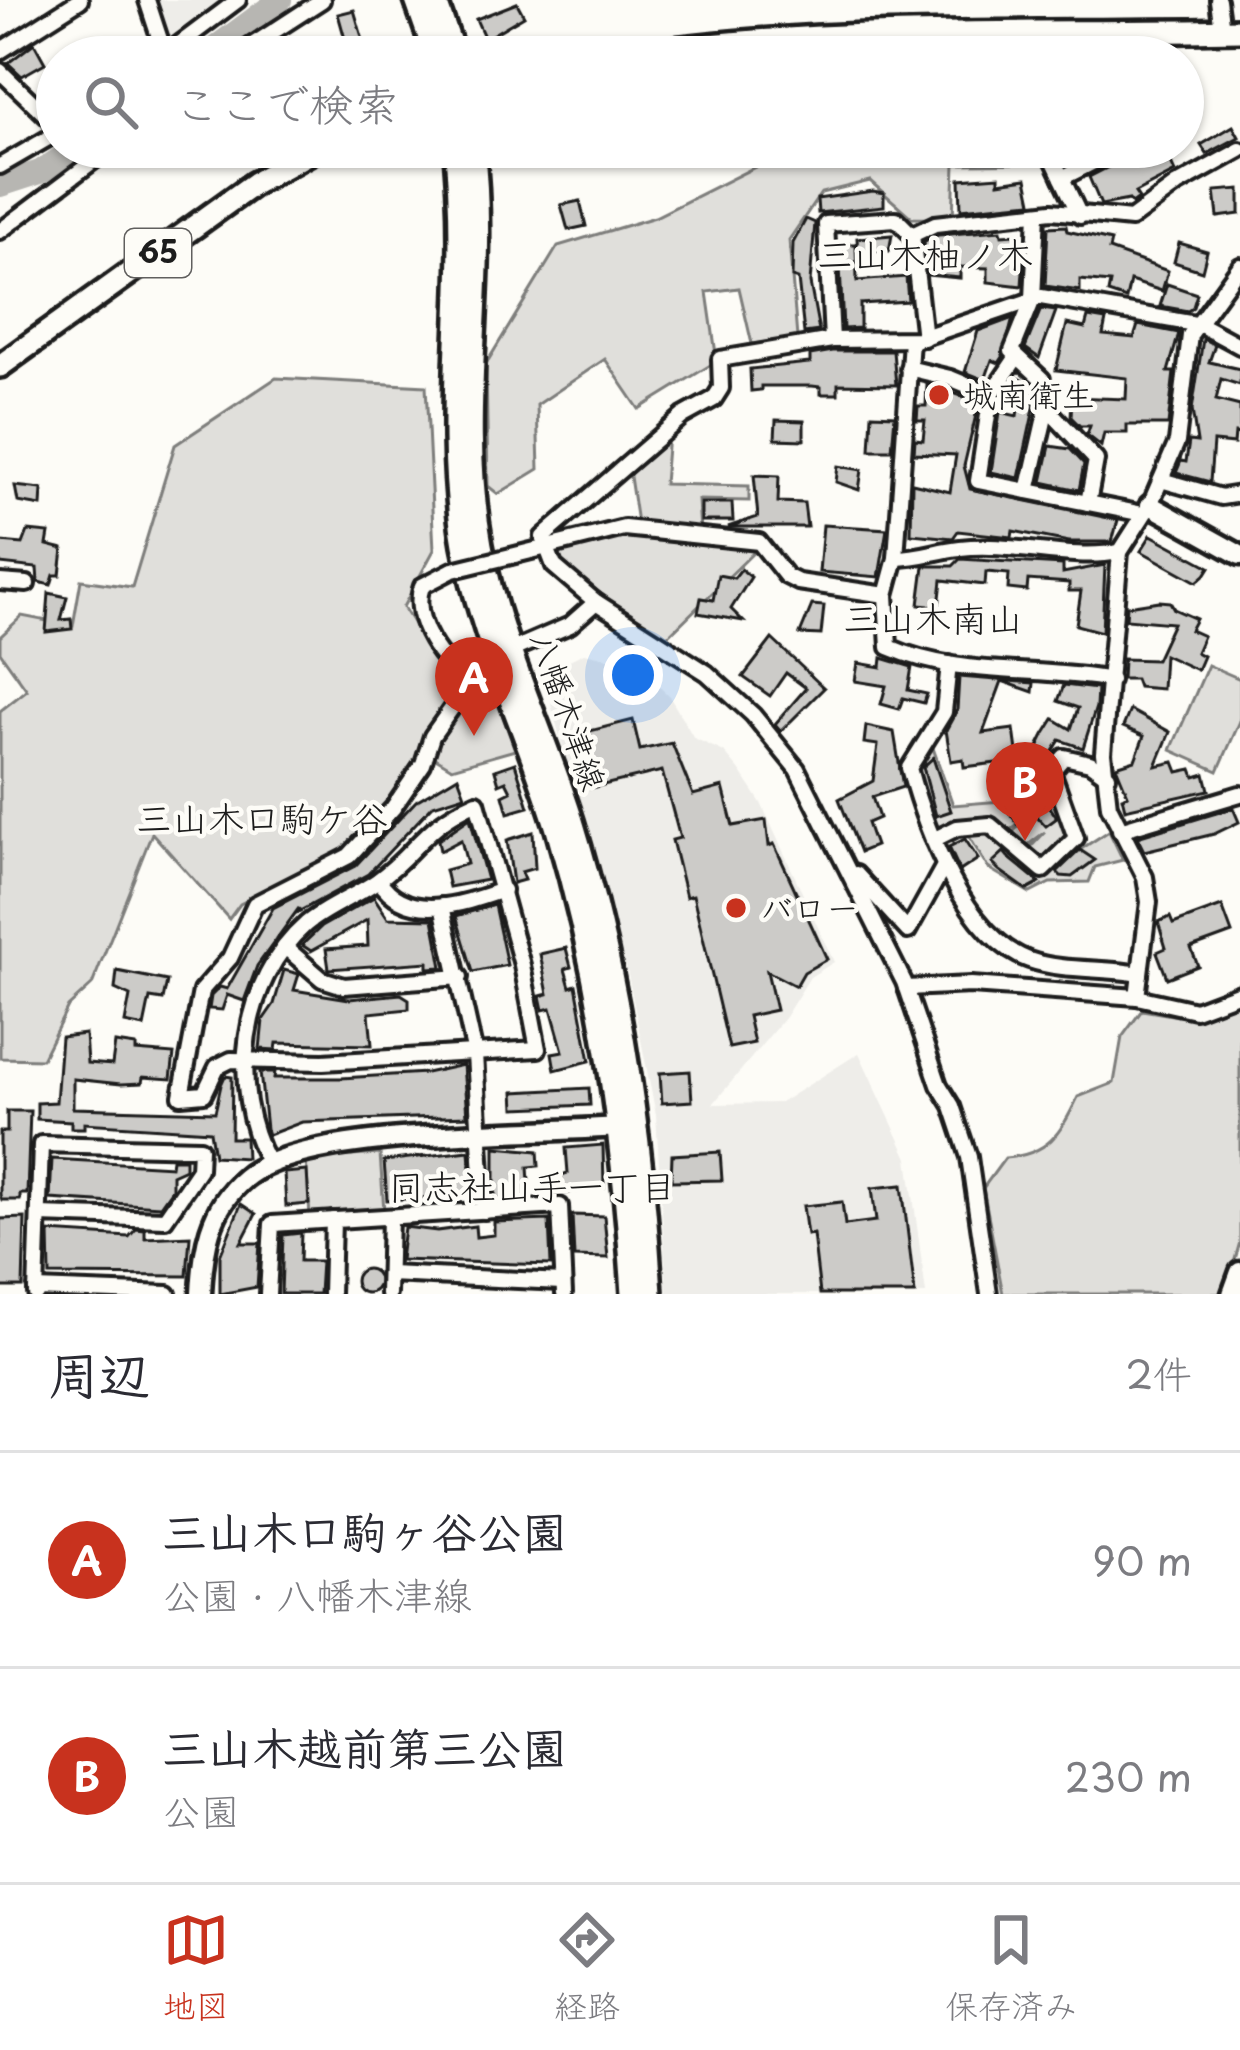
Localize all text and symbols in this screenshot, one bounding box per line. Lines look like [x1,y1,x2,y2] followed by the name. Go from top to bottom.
[36,36,1204,168] search box
[174,68,399,136] text: ここで検索
[78,69,144,135] icon: search
[817,226,1033,280] district label: 三山木柚ノ木
[125,229,191,277] road number: 65
[963,368,1095,418] place label: 城南衛生
[926,382,952,408] marker: 城南衛生
[843,590,1023,644] district label: 三山木南山
[519,624,620,796] street label: 八幡木津線
[435,637,513,736] pin: A
[603,645,663,705] your location
[986,742,1064,841] pin: B
[136,790,388,844] district label: 三山木口駒ケ谷
[760,881,859,931] place label: バロー
[723,895,749,921] marker: バロー
[388,1158,676,1212] district label: 同志社山手一丁目
[48,1334,150,1411] text: 周辺
[1125,1343,1192,1402] text: 2件
[162,1496,567,1564] text: 三山木口駒ヶ谷公園
[72,1530,102,1589] text: A
[1092,1530,1192,1589] text: 90 m
[162,1564,472,1623] text: 公園 · 八幡木津線
[162,1712,567,1780] text: 三山木越前第三公園
[74,1746,100,1805] text: B
[1065,1746,1192,1805] text: 230 m
[162,1780,240,1839] text: 公園
[163,1907,229,2029] tab: 地図
[554,1907,620,2029] tab: 経路
[945,1907,1077,2029] tab: 保存済み

